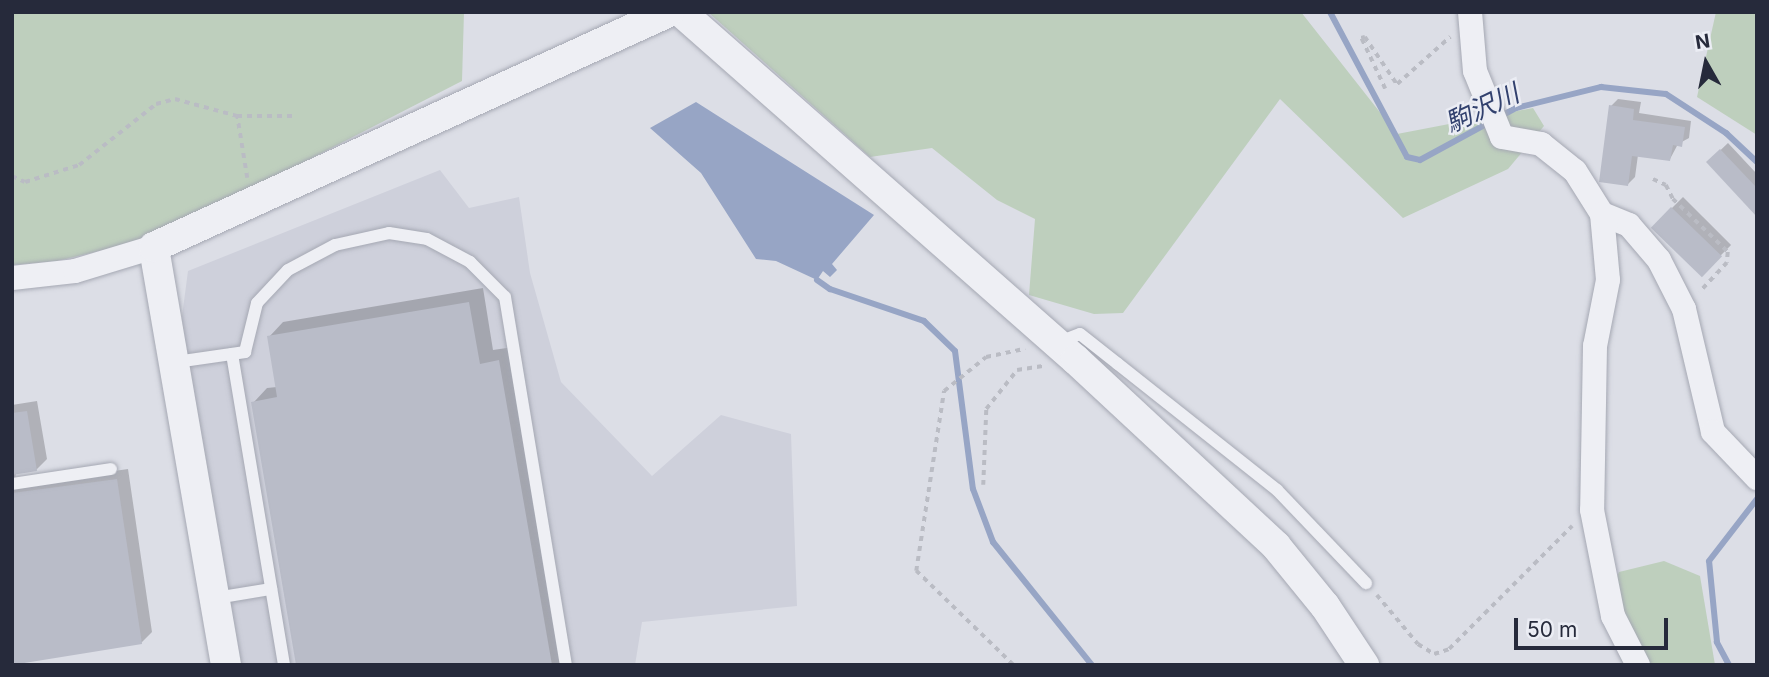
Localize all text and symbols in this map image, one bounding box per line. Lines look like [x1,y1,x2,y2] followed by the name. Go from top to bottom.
[1671,28,1741,98] north arrow
[1694,29,1712,54] text: N
[1440,77,1524,139] water label: 駒沢川
[1517,604,1671,648] scale bar
[1527,617,1577,642] text: 50 m

